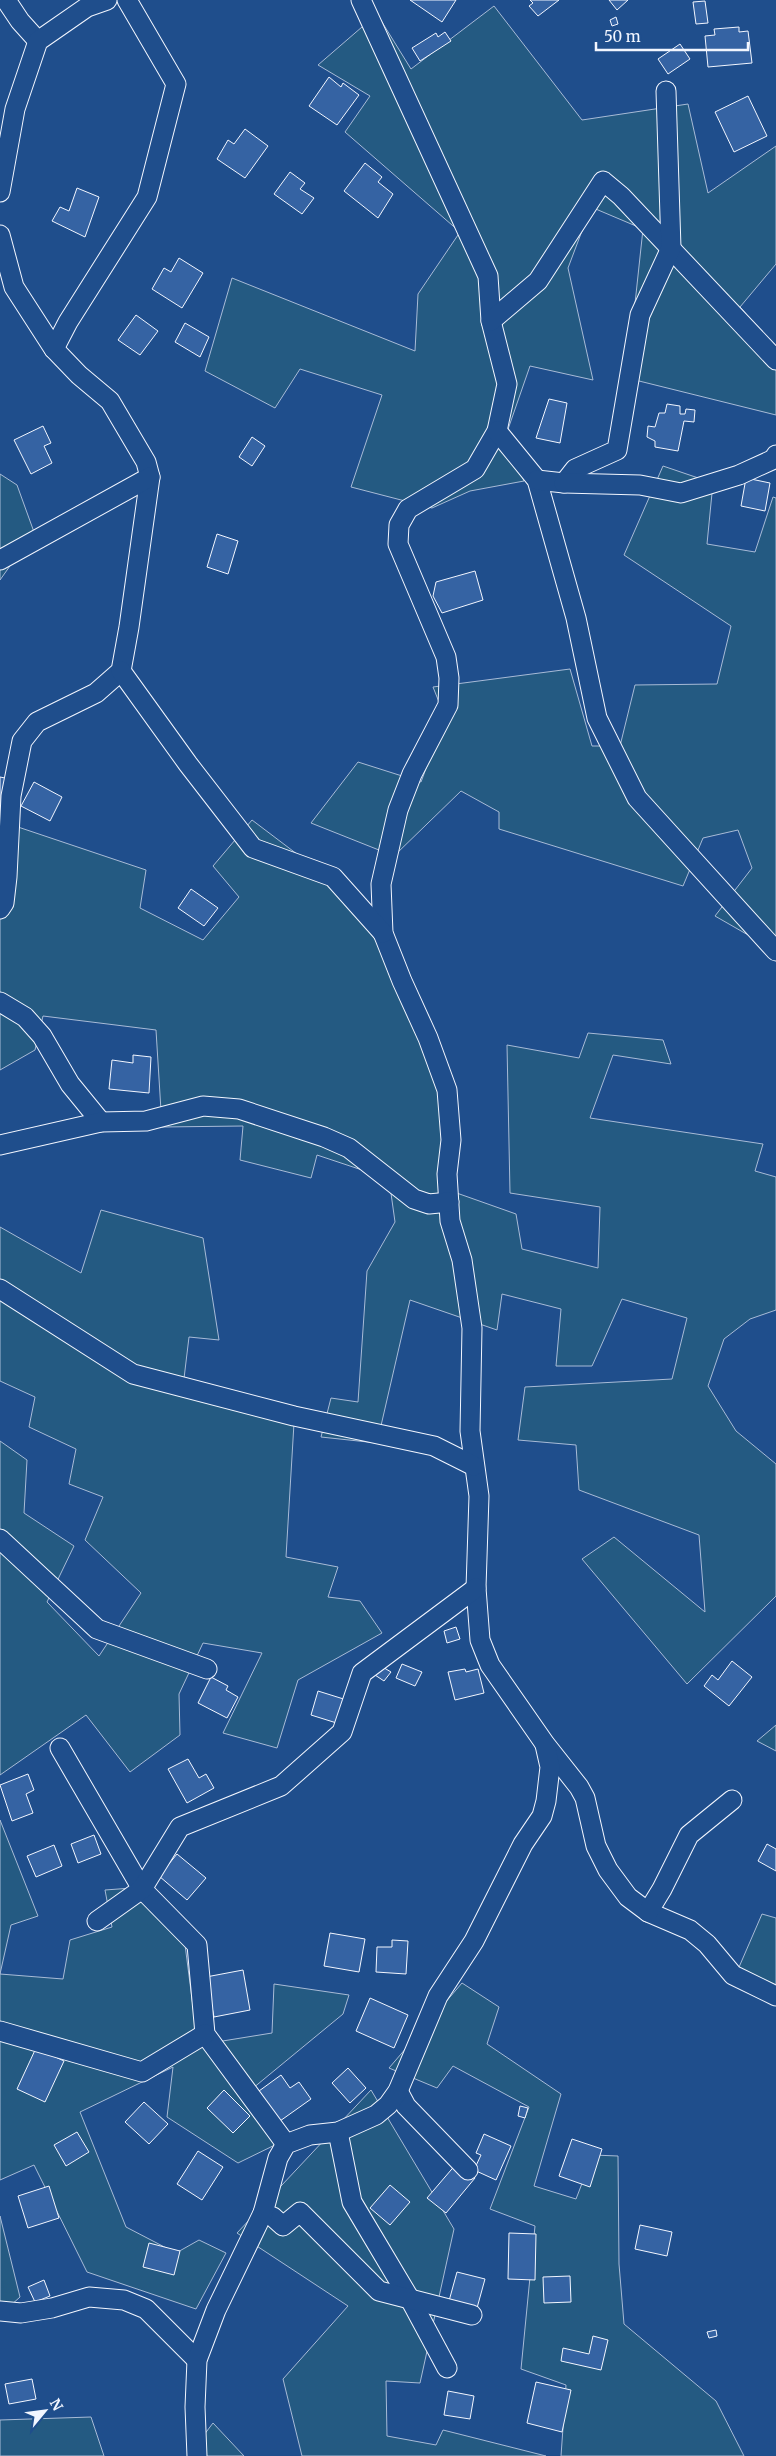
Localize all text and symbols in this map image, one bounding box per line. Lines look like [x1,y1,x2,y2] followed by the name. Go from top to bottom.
[596,20,748,52] scale bar
[604,27,641,46] text: 50 m
[20,2386,70,2436] north arrow
[46,2395,67,2414] text: N

